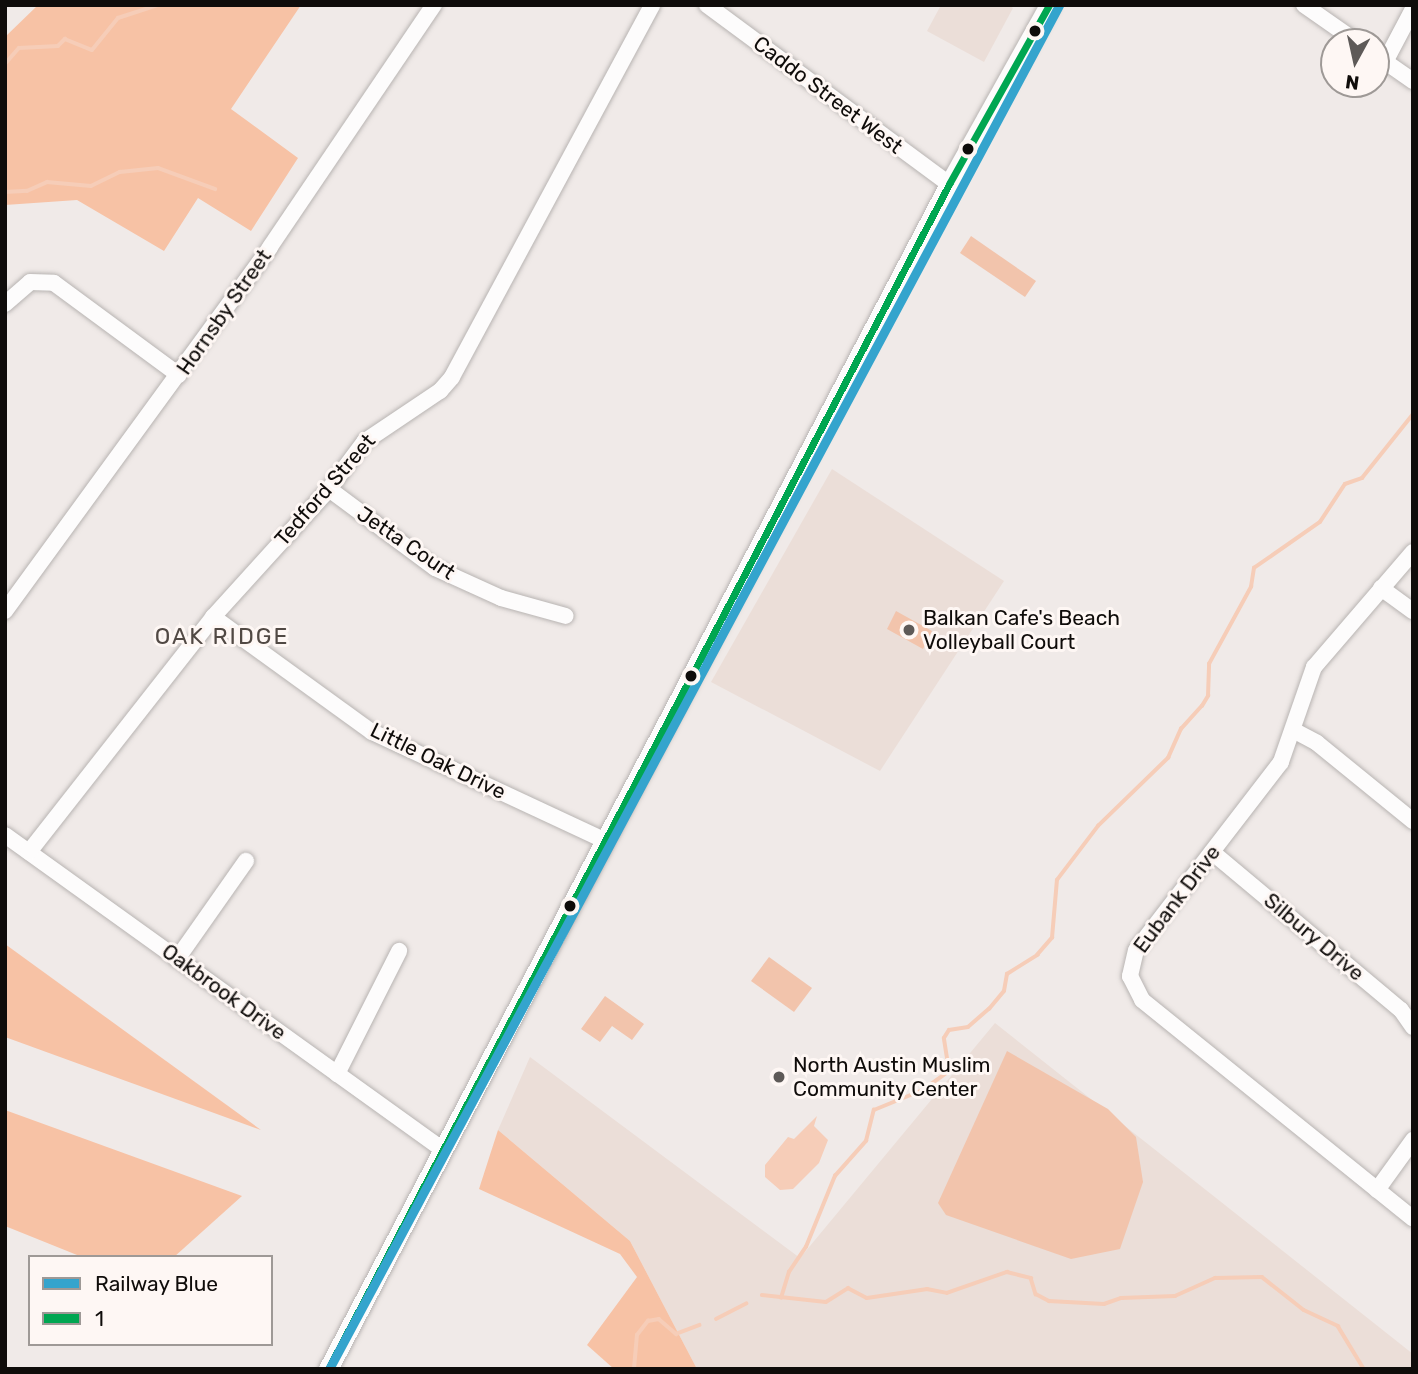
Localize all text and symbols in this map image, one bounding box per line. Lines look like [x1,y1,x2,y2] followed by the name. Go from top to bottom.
[1028,24,1042,38] unlabelled marker
[1320,28,1390,98] north arrow
[748,31,908,159] street label: Caddo Street West
[1344,70,1361,95] text: N
[961,142,975,156] unlabelled marker
[171,244,277,380] street label: Hornsby Street
[269,429,381,551] street label: Tedford Street
[352,501,460,585] street label: Jetta Court
[923,605,1120,655] place label: Balkan Cafe's Beach Volleyball Court
[156,622,288,650] district label: OAK RIDGE
[901,622,917,638] marker: Balkan Cafe's Beach Volleyball Court
[684,669,698,683] unlabelled marker
[366,717,510,805] street label: Little Oak Drive
[1128,840,1226,958] street label: Eubank Drive
[1259,888,1369,986] street label: Silbury Drive
[563,899,577,913] unlabelled marker
[157,938,291,1046] street label: Oakbrook Drive
[793,1052,991,1102] place label: North Austin Muslim Community Center
[771,1069,787,1085] marker: North Austin Muslim Community Center
[28,1255,273,1346] legend
[95,1271,218,1296] text: Railway Blue
[95,1306,104,1331] text: 1

